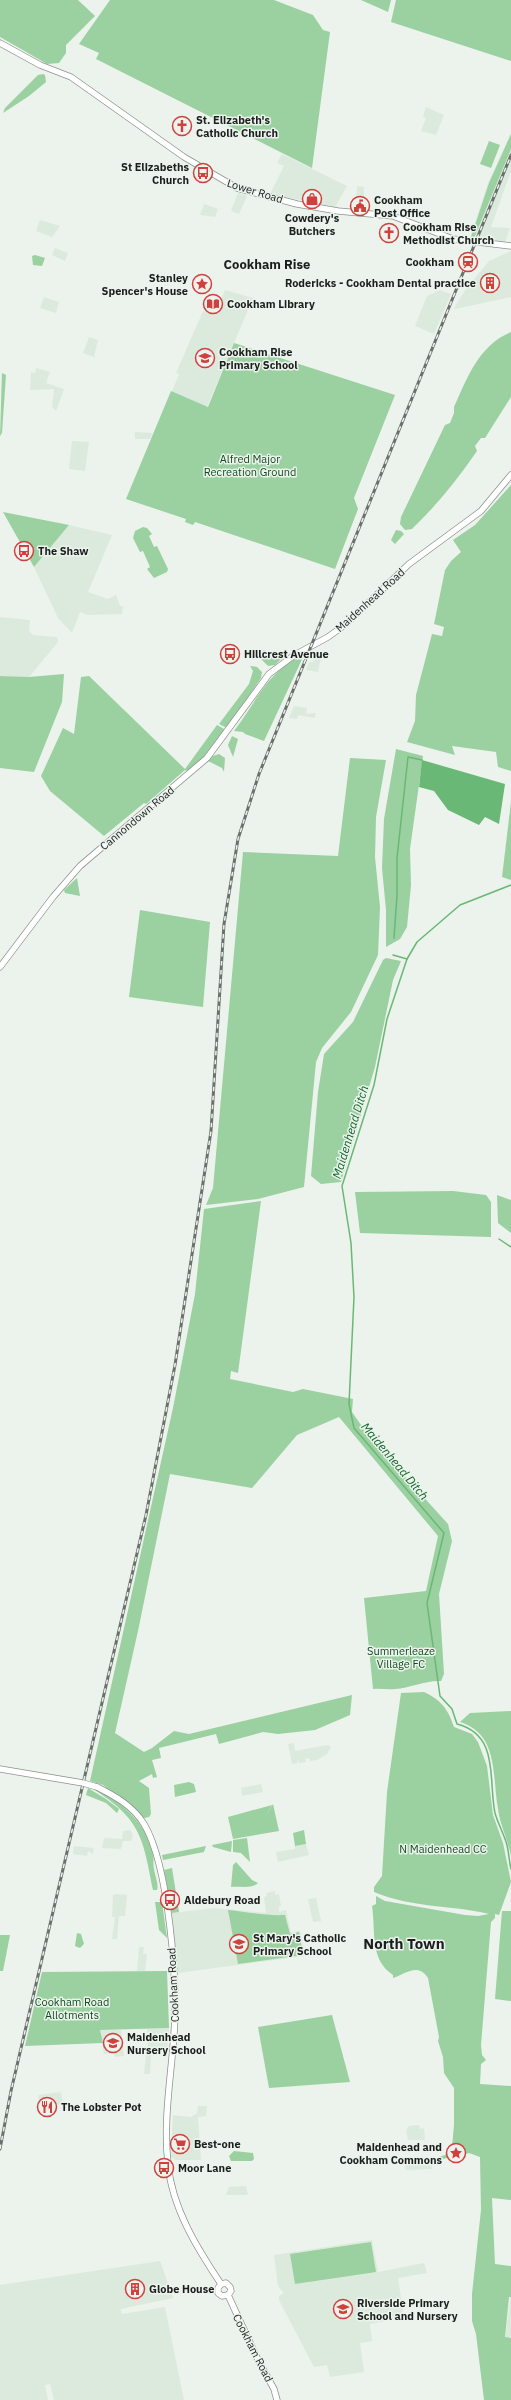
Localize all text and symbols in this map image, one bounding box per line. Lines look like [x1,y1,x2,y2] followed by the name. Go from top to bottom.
[196,113,278,140] place label: St. Elizabeth's Catholic Church
[171,115,193,137] church icon: St. Elizabeth's Catholic Church
[121,160,189,187] place label: St Elizabeths Church
[192,162,214,184] bus stop icon: St Elizabeths Church
[225,176,285,206] street label: Lower Road
[301,188,323,210] shop icon: Cowdery's Butchers
[374,193,430,220] place label: Cookham Post Office
[349,195,371,217] public building icon: Cookham Post Office
[285,211,340,238] place label: Cowdery's Butchers
[403,220,494,247] place label: Cookham Rise Methodist Church
[378,222,400,244] church icon: Cookham Rise Methodist Church
[457,251,479,273] station icon: Cookham
[405,255,454,269] place label: Cookham
[224,256,310,273] district label: Cookham Rise
[102,271,188,298] place label: Stanley Spencer's House
[479,272,501,294] building icon: Rodericks - Cookham Dental practice
[191,273,213,295] place icon: Stanley Spencer's House
[285,276,476,290] place label: Rodericks - Cookham Dental practice
[202,293,224,315] library icon: Cookham Library
[227,297,315,311] place label: Cookham Library
[219,345,298,372] place label: Cookham Rise Primary School
[194,347,216,369] school or university icon: Cookham Rise Primary School
[204,452,296,479] park label: Alfred Major Recreation Ground
[13,540,35,562] bus stop icon: The Shaw
[38,544,89,558] place label: The Shaw
[332,565,408,635] street label: Maidenhead Road
[219,643,241,665] bus stop icon: Hillcrest Avenue
[244,647,329,661] place label: Hillcrest Avenue
[97,783,177,853] street label: Cannondown Road
[329,1083,371,1180] water label: Maidenhead Ditch
[358,1419,432,1503] water label: Maidenhead Ditch
[367,1644,435,1671] park label: Summerleaze Village FC
[399,1842,487,1856] park label: N Maidenhead CC
[159,1889,181,1911] bus stop icon: Aldebury Road
[184,1893,260,1907] place label: Aldebury Road
[253,1931,346,1958] place label: St Mary's Catholic Primary School
[228,1933,250,1955] school or university icon: St Mary's Catholic Primary School
[363,1934,445,1953] district label: North Town
[164,1947,182,2023] street label: Cookham Road
[35,1995,109,2022] park label: Cookham Road Allotments
[127,2030,206,2057] place label: Maidenhead Nursery School
[102,2032,124,2054] school or university icon: Maidenhead Nursery School
[36,2096,58,2118] restaurant icon: The Lobster Pot
[61,2100,142,2114] place label: The Lobster Pot
[169,2133,191,2155] supermarket icon: Best-one
[194,2137,241,2151] place label: Best-one
[340,2140,442,2167] place label: Maidenhead and Cookham Commons
[445,2142,467,2164] place icon: Maidenhead and Cookham Commons
[153,2157,175,2179] bus stop icon: Moor Lane
[178,2161,231,2175] place label: Moor Lane
[124,2278,146,2300] building icon: Globe House
[149,2282,214,2296] place label: Globe House
[357,2296,458,2323] place label: Riverside Primary School and Nursery
[332,2298,354,2320] school or university icon: Riverside Primary School and Nursery
[230,2312,276,2384] street label: Cookham Road

